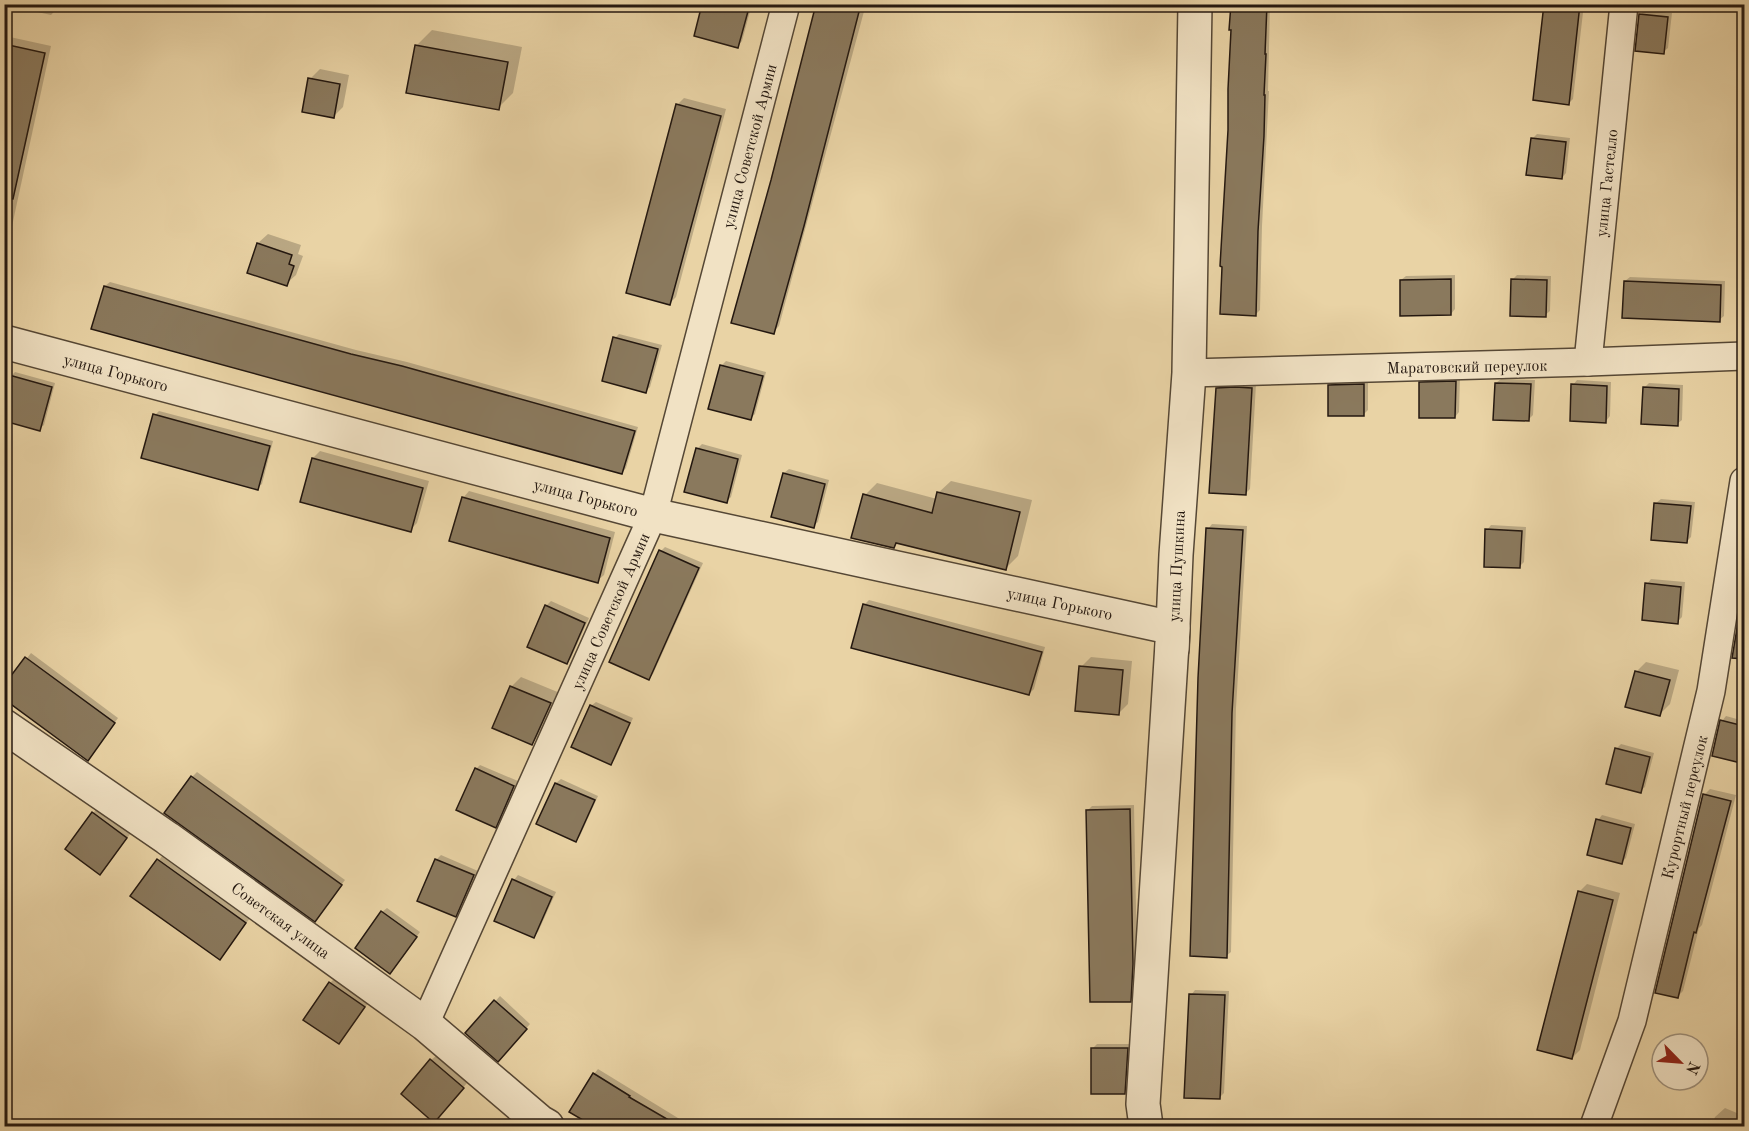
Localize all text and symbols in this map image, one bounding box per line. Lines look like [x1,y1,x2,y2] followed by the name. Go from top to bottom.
[721,63,781,231] street label: улица Советской Армии
[1594,128,1622,238] street label: улица Гастелло
[61,352,170,396] street label: улица Горького
[1387,359,1548,377] street label: Маратовский переулок
[531,477,640,521] street label: улица Горького
[1167,510,1189,622] street label: улица Пушкина
[570,531,654,693] street label: улица Советской Армии
[1005,586,1114,624] street label: улица Горького
[1660,734,1712,881] street label: Курортный переулок
[227,880,332,963] street label: Советская улица
[1650,1032,1710,1092] north arrow
[1682,1059,1702,1077] text: N

